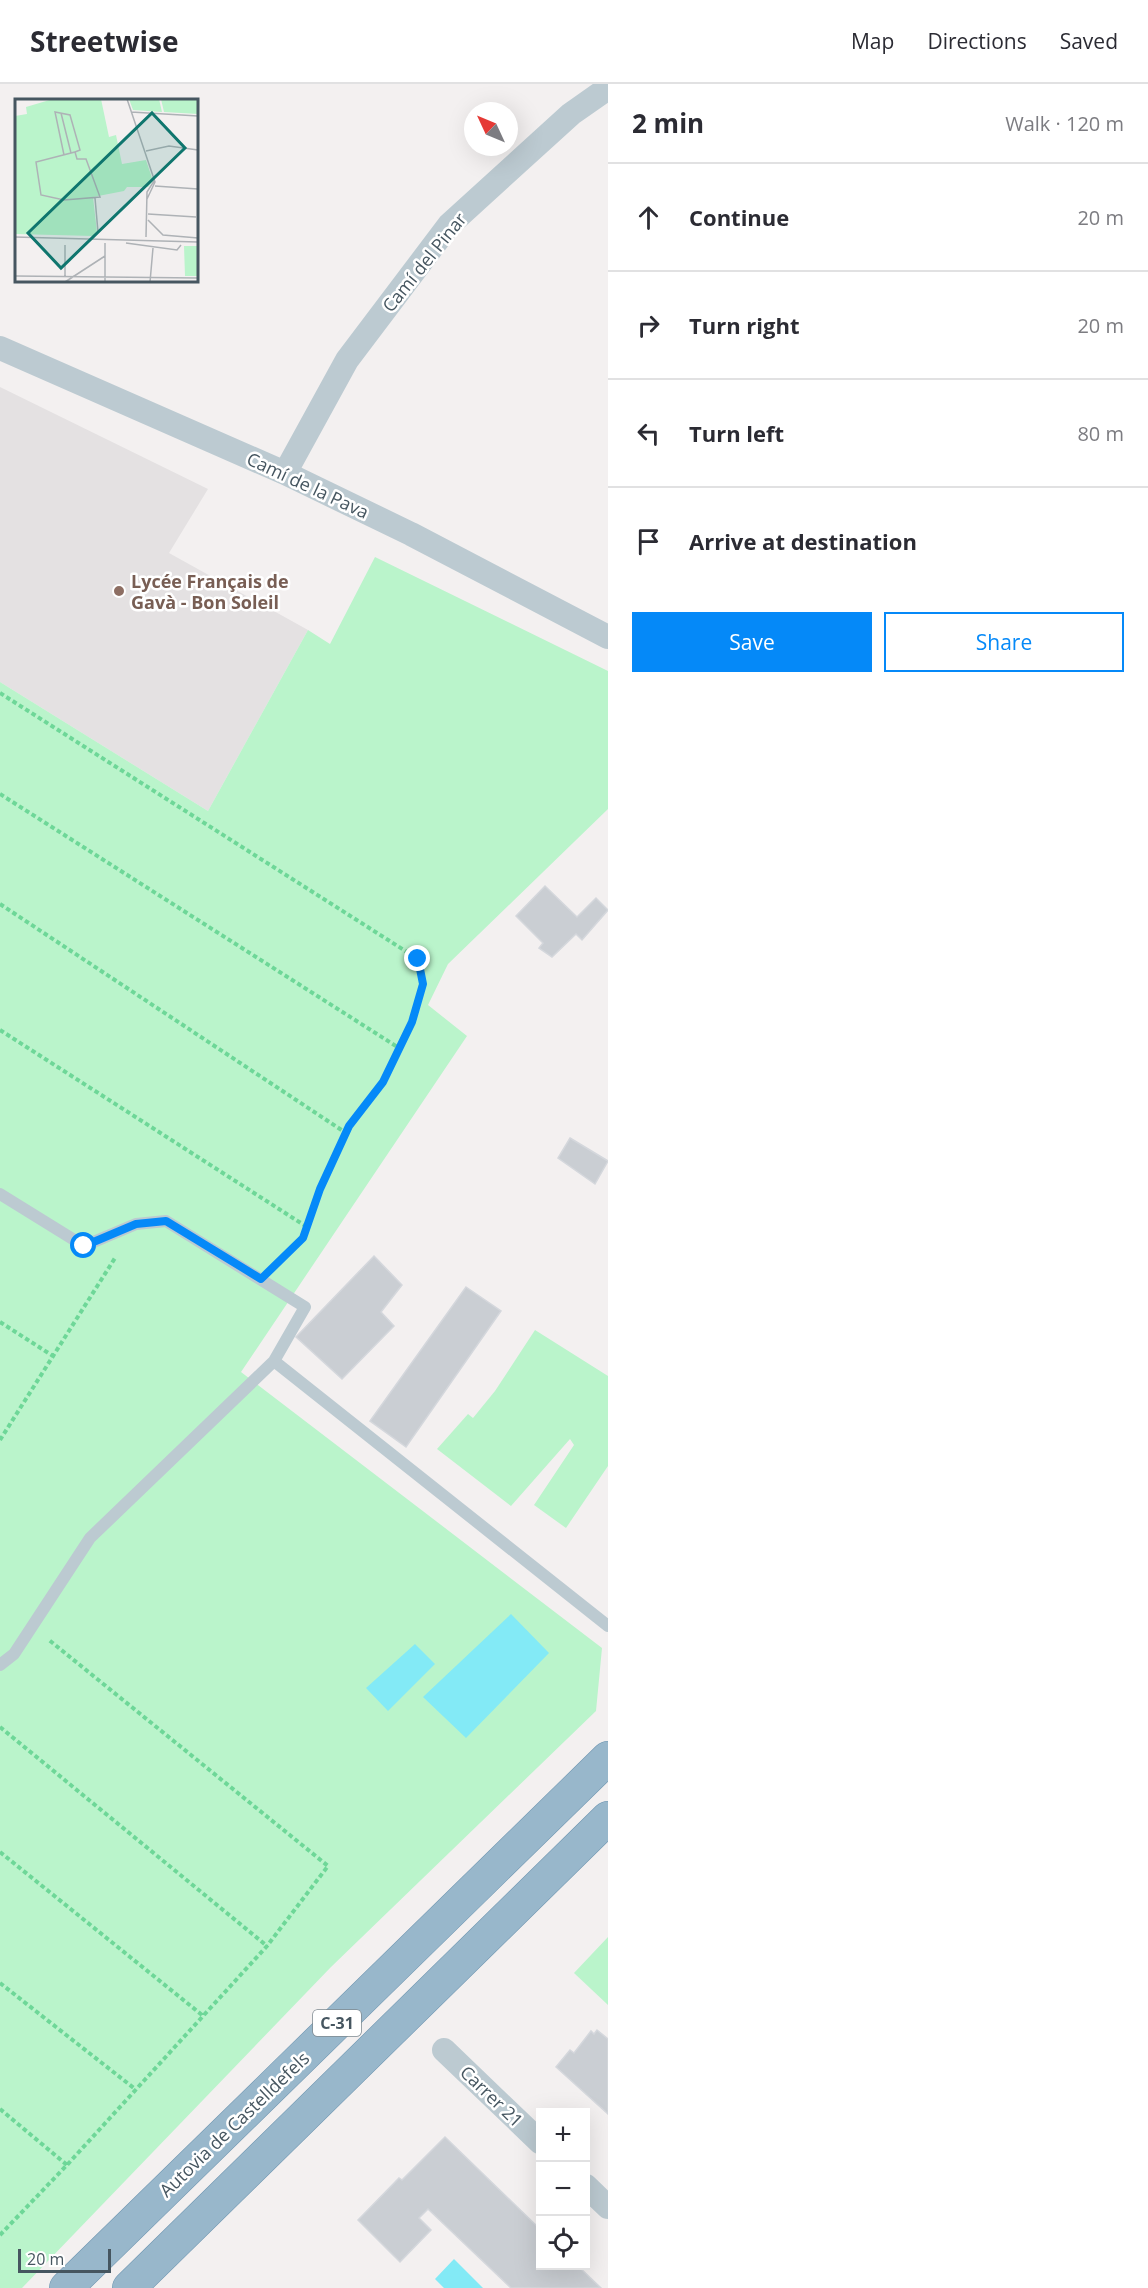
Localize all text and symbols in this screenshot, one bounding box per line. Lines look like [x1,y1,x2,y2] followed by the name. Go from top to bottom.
[30,22,179,60] text: Streetwise
[851,27,894,55] text: Map
[927,27,1027,55] text: Directions
[1060,27,1118,55] text: Saved
[15,99,198,282] inset map
[464,102,518,156] north arrow
[632,105,704,141] text: 2 min
[1005,110,1124,137] text: Walk · 120 m
[632,201,665,234] icon: ahead
[689,202,789,232] text: Continue
[1077,204,1124,231] text: 20 m
[376,207,472,317] street label: Camí del Pinar
[632,309,665,342] icon: right
[689,310,800,340] text: Turn right
[1077,312,1124,339] text: 20 m
[632,417,665,450] icon: left
[689,418,784,448] text: Turn left
[1077,420,1124,447] text: 80 m
[243,446,373,524] street label: Camí de la Pava
[632,525,665,558] icon: arrive
[689,526,917,556] text: Arrive at destination
[131,569,289,614] place label: Lycée Français de Gavà - Bon Soleil
[112,584,126,598] marker: Lycée Français de Gavà - Bon Soleil
[632,612,872,672] button: Save
[884,612,1124,672] button: Share
[404,945,430,971] route end
[70,1232,96,1258] route start
[313,2010,361,2036] road number: C-31
[154,2046,314,2202] street label: Autovia de Castelldefels
[455,2060,529,2132] street label: Carrer 21
[536,2108,590,2270] map controls
[536,2108,590,2162] button: +
[536,2162,590,2216] button: −
[536,2216,590,2270] button: locate
[18,2246,111,2274] scale bar
[27,2248,64,2270] text: 20 m

